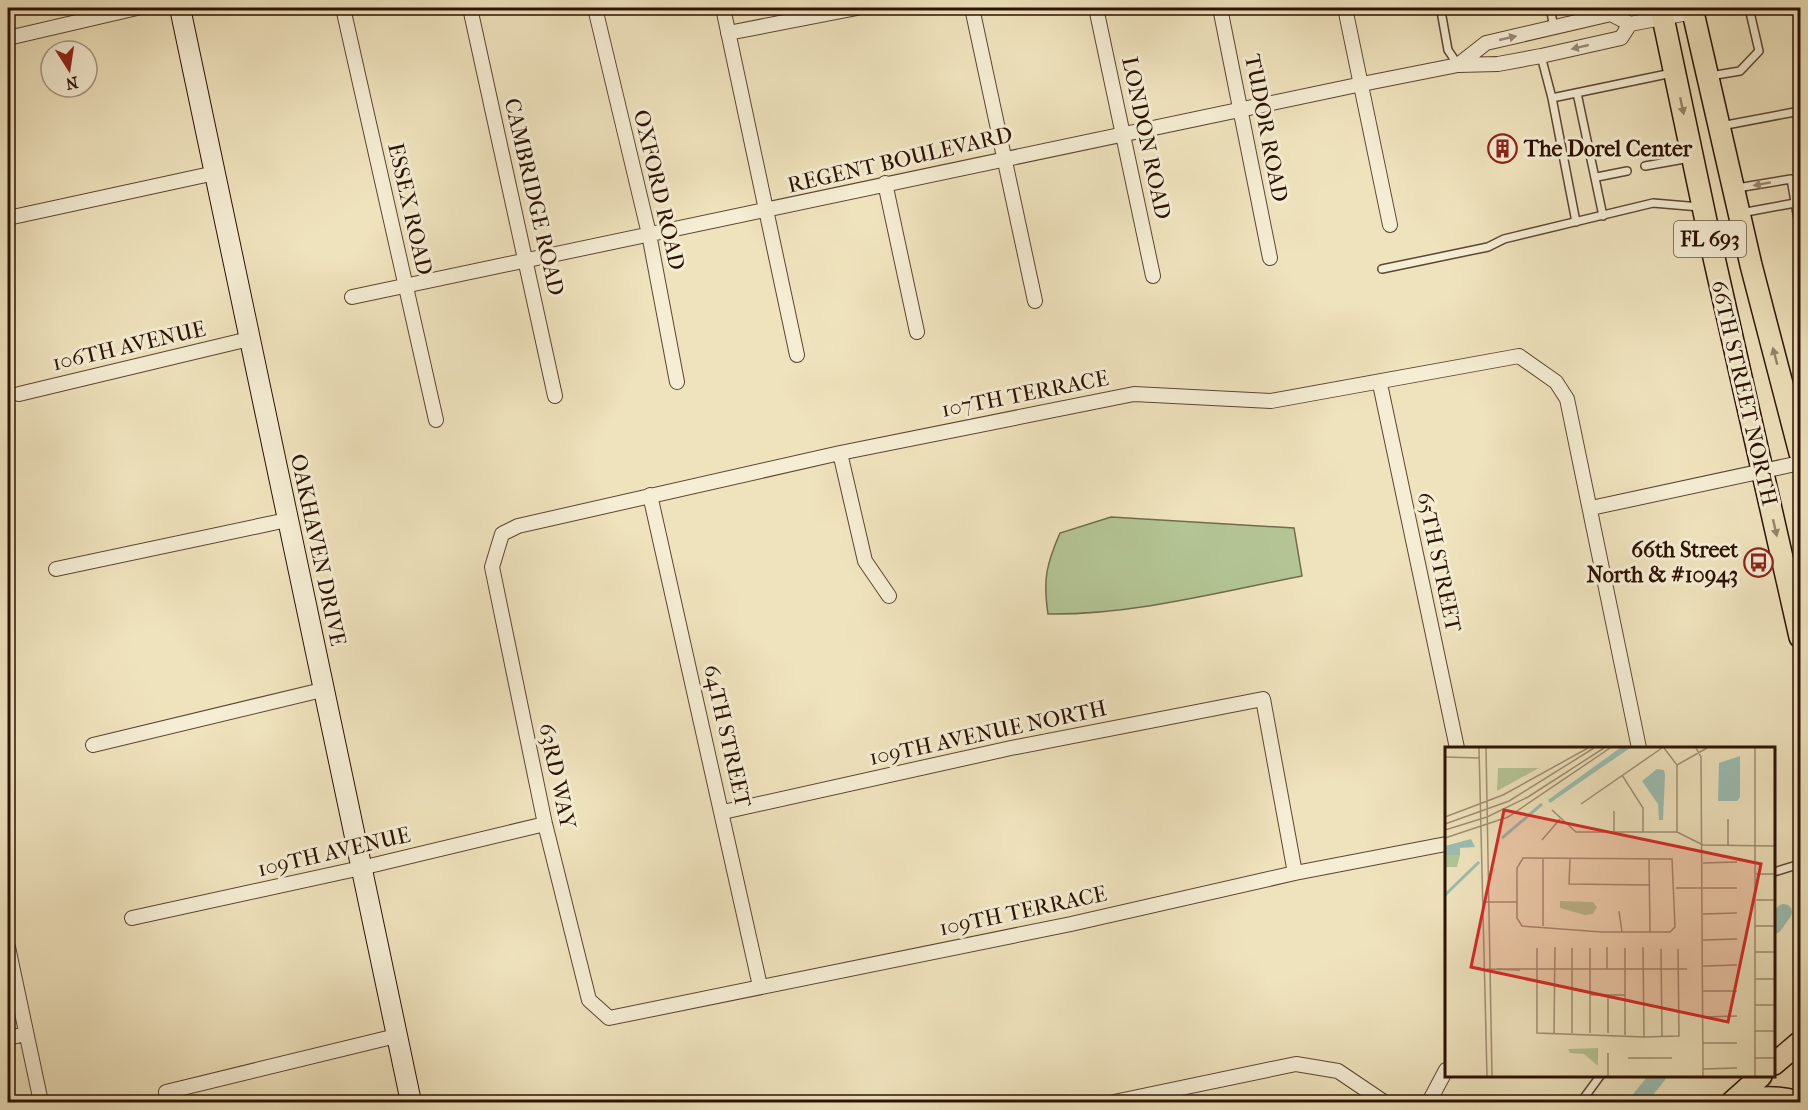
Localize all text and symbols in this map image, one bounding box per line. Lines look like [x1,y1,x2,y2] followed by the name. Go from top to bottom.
[1499,32,1517,42] one-way arrow
[39,39,99,99] north arrow
[1570,43,1589,53] one-way arrow
[1239,52,1293,204] street label: TUDOR ROAD
[1116,54,1176,222] street label: LONDON ROAD
[63,73,80,94] text: N
[499,96,569,298] street label: CAMBRIDGE ROAD
[1678,97,1687,116] one-way arrow
[628,107,690,273] street label: OXFORD ROAD
[785,121,1015,199] street label: REGENT BOULEVARD
[1487,133,1519,165] building icon: The Dorel Center
[1523,136,1693,162] place label: The Dorel Center
[382,140,438,278] street label: ESSEX ROAD
[1752,180,1771,189] one-way arrow
[1674,221,1746,257] road number: FL 693
[1705,278,1783,508] street label: 66TH STREET NORTH
[50,316,208,376] street label: 106TH AVENUE
[1769,347,1779,365] one-way arrow
[939,365,1111,423] street label: 107TH TERRACE
[285,452,351,648] street label: OAKHAVEN DRIVE
[1411,490,1467,635] street label: 65TH STREET
[1770,519,1780,537] one-way arrow
[1586,537,1739,588] place label: 66th Street North & #10943
[1743,547,1775,579] bus stop icon: 66th Street North & #10943
[698,662,756,811] street label: 64TH STREET
[867,695,1109,771] street label: 109TH AVENUE NORTH
[533,721,581,832] street label: 63RD WAY
[1445,747,1775,1077] inset map
[255,822,413,882] street label: 109TH AVENUE
[937,881,1109,941] street label: 109TH TERRACE

